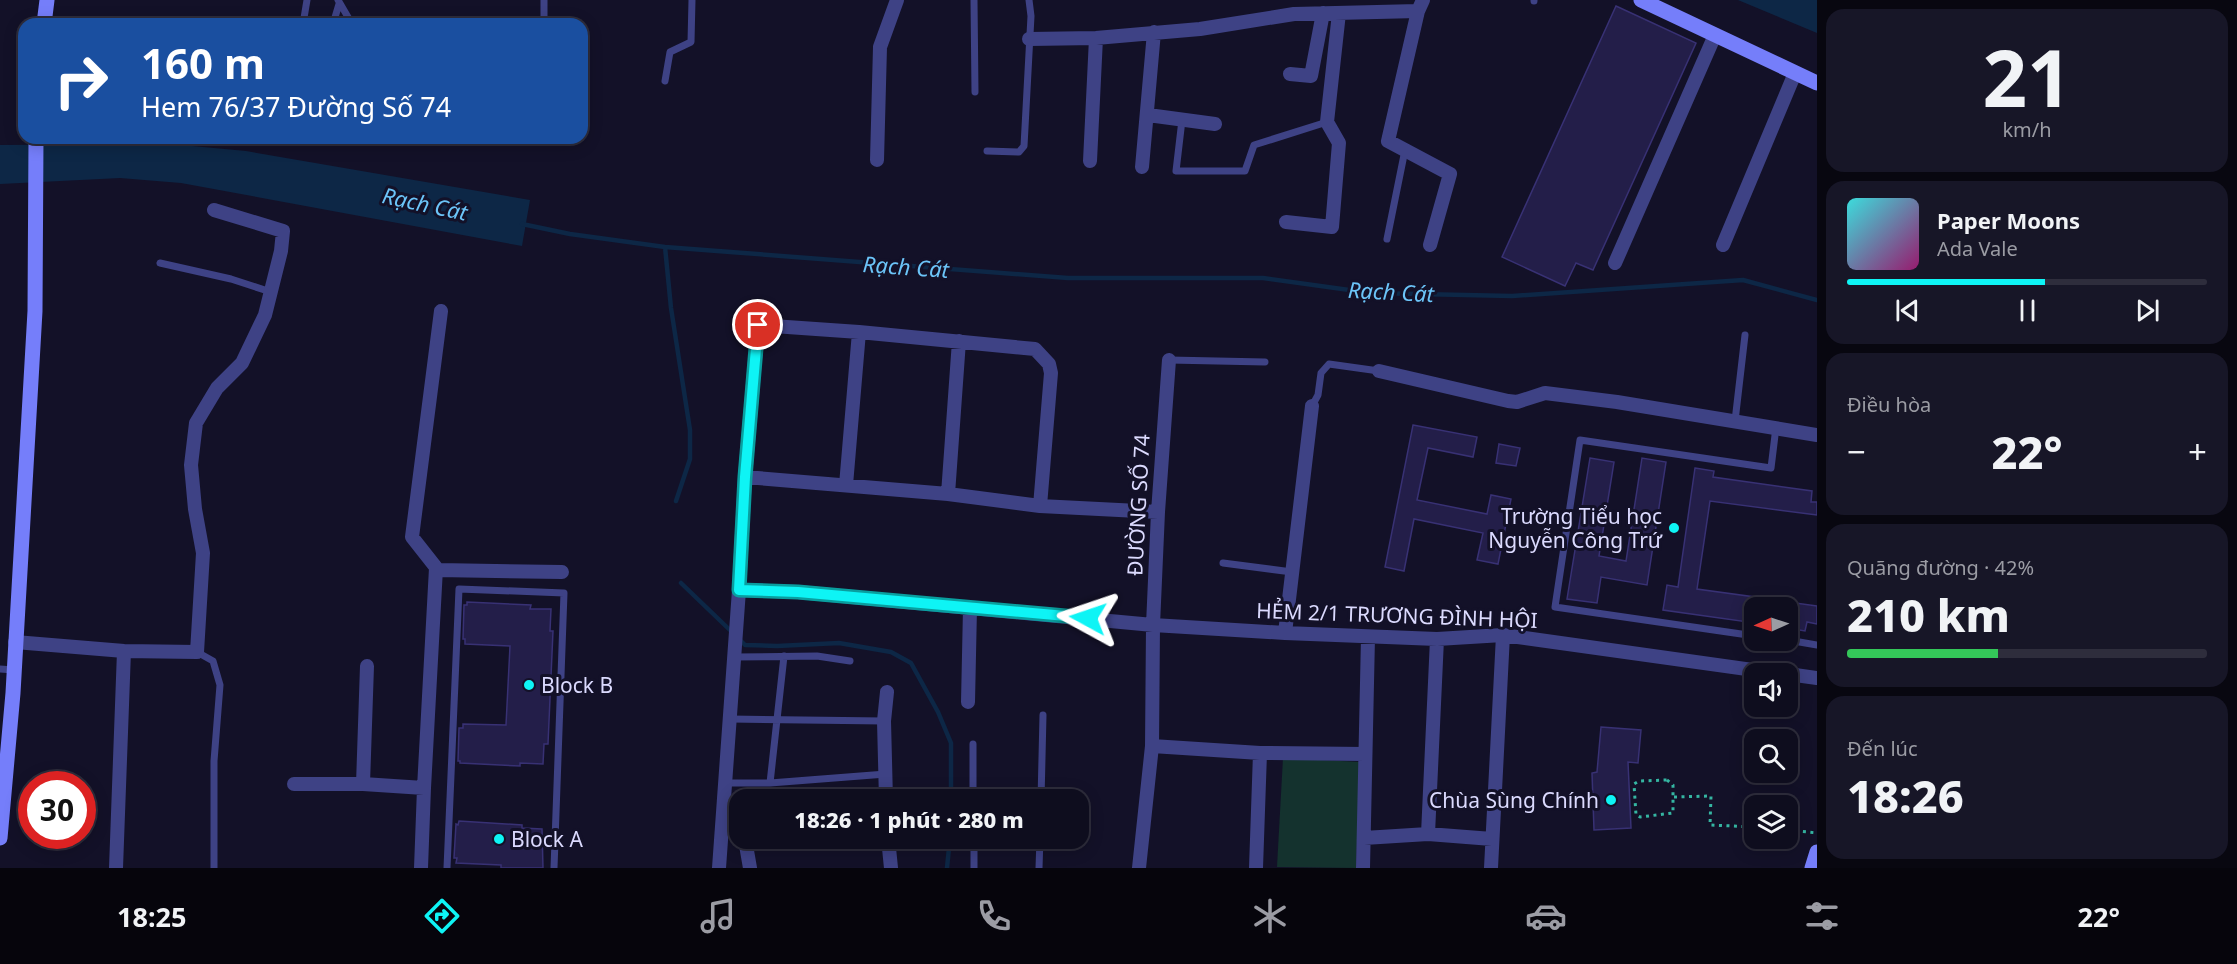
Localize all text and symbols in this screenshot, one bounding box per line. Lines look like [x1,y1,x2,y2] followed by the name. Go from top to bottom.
[1982,24,2072,130] text: 21
[141,34,265,91] text: 160 m
[42,42,120,120] icon: right
[141,88,451,125] text: Hem 76/37 Đường Số 74
[2002,116,2052,143] text: km/h
[380,179,472,227] water label: Rạch Cát
[1937,205,2080,235] text: Paper Moons
[1937,235,2018,262] text: Ada Vale
[862,248,952,284] water label: Rạch Cát
[1347,274,1437,308] water label: Rạch Cát
[1891,294,1924,327] icon: previous
[2011,294,2044,327] icon: pause
[2131,294,2164,327] icon: next
[732,299,783,350] pin
[741,308,774,341] icon: arrive
[1847,391,1931,418] text: Điều hòa
[1991,421,2063,482] text: 22°
[1847,429,1866,474] text: −
[2188,429,2207,474] text: +
[1120,433,1156,577] street label: ĐƯỜNG SỐ 74
[1488,502,1663,554] place label: Trường Tiểu học Nguyễn Công Trứ
[1667,521,1681,535] marker: Trường Tiểu học Nguyễn Công Trứ
[1847,554,2034,581] text: Quãng đường · 42%
[1847,584,2010,645] text: 210 km
[1056,586,1120,650] position arrow
[1256,596,1538,634] street label: HẺM 2/1 TRƯƠNG ĐÌNH HỘI
[1744,597,1798,651] north arrow
[1744,597,1798,849] map controls
[1744,663,1798,717] button: sound
[541,671,613,699] place label: Block B
[522,678,536,692] marker: Block B
[1744,729,1798,783] button: search
[1847,735,1918,762] text: Đến lúc
[1847,765,1964,826] text: 18:26
[18,771,96,849] speed limit sign: 30
[1429,786,1599,814] place label: Chùa Sùng Chính
[1604,793,1618,807] marker: Chùa Sùng Chính
[1744,795,1798,849] button: layers
[794,804,1024,834] text: 18:26 · 1 phút · 280 m
[511,825,584,853] place label: Block A
[492,832,506,846] marker: Block A
[421,895,463,937] icon: directions
[697,895,739,937] icon: music
[973,895,1015,937] icon: phone
[1249,895,1291,937] icon: climate
[1525,895,1567,937] icon: car
[1801,895,1843,937] icon: filters
[117,898,186,935] text: 18:25
[2078,898,2120,935] text: 22°

